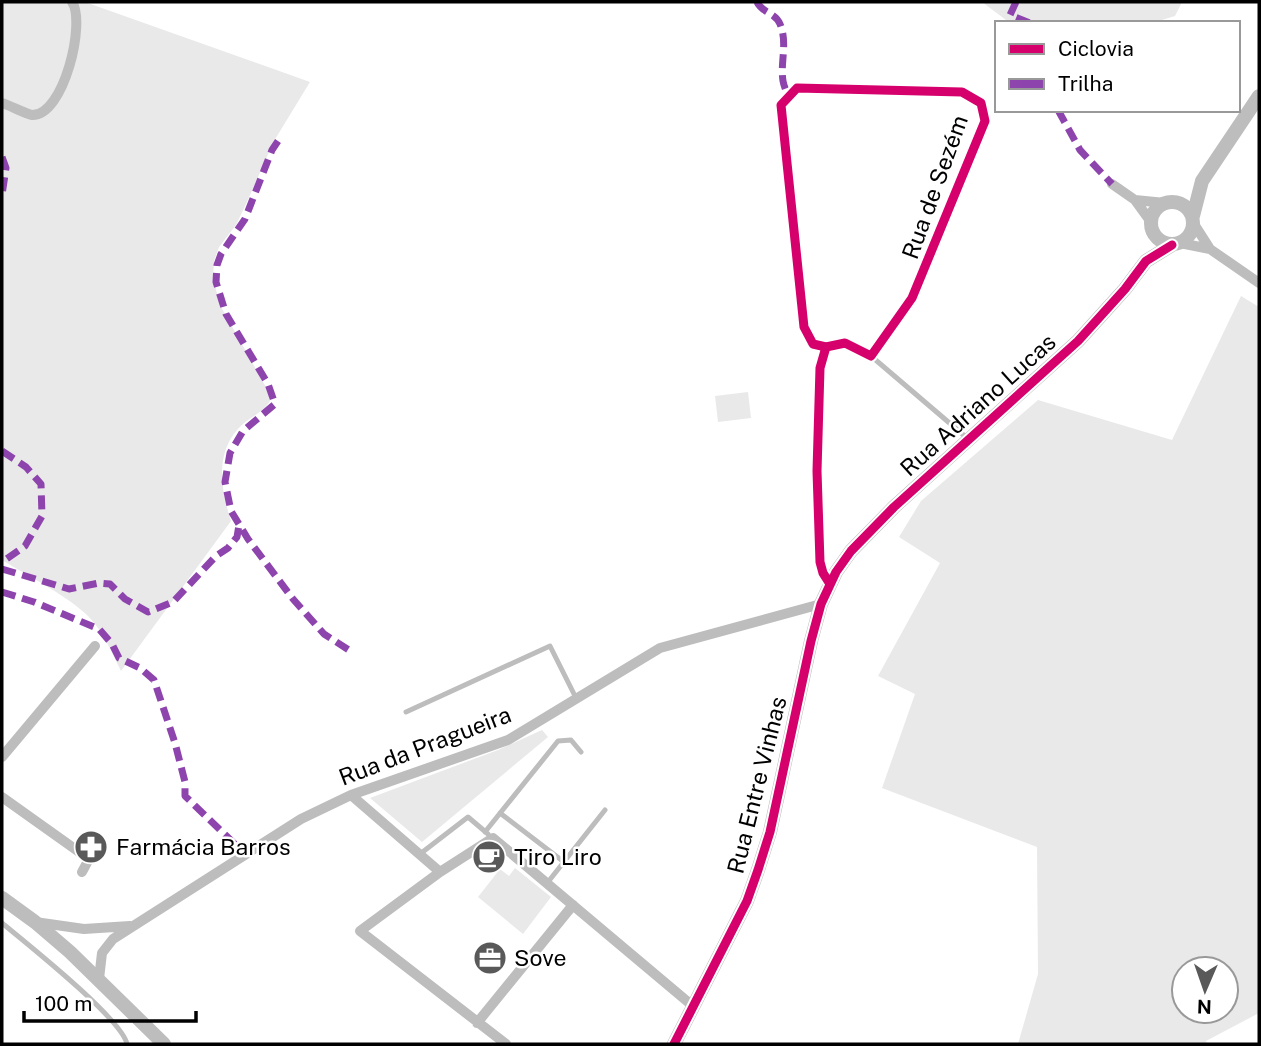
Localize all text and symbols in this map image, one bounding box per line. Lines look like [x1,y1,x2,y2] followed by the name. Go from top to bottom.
[995,21,1240,112] legend
[1058,36,1134,61] text: Ciclovia
[1058,71,1113,96] text: Trilha
[896,111,973,262] street label: Rua de Sezém
[895,328,1061,481] street label: Rua Adriano Lucas
[721,694,792,876] street label: Rua Entre Vinhas
[335,700,515,791] street label: Rua da Pragueira
[72,828,110,866] pharmacy icon: Farmácia Barros
[116,833,291,860] place label: Farmácia Barros
[470,838,508,876] cafe icon: Tiro Liro
[514,843,602,870] place label: Tiro Liro
[471,939,509,977] office icon: Sove
[514,944,567,971] place label: Sove
[1170,955,1240,1025] north arrow
[24,979,196,1023] scale bar
[35,991,92,1016] text: 100 m
[1197,996,1212,1018] text: N

